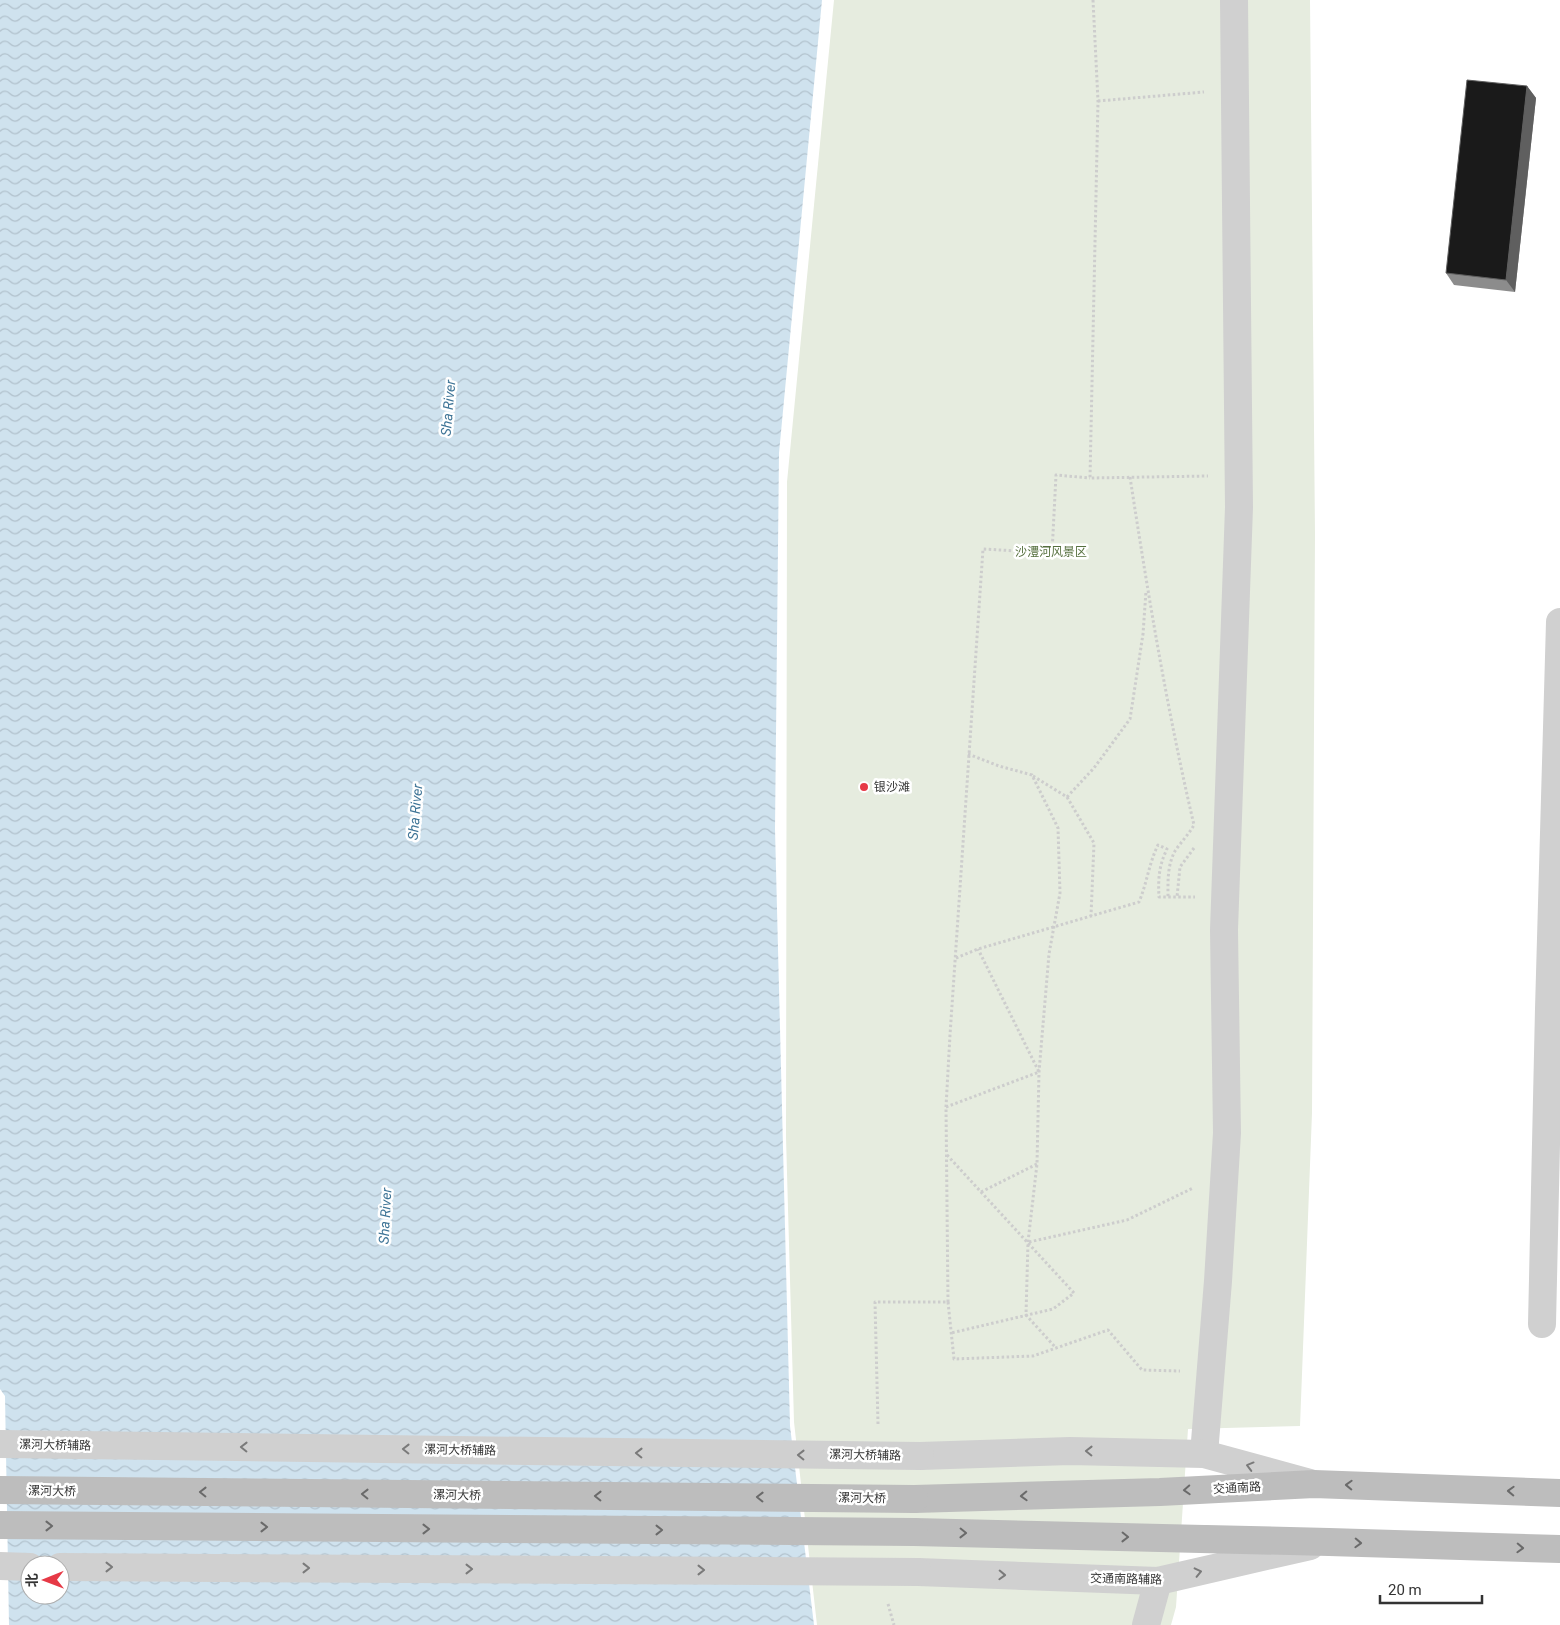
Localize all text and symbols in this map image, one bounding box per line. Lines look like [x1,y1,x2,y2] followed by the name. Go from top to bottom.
[438,379,458,437] water label: Sha River
[1015,545,1087,559] park label: 沙澧河风景区
[874,780,910,794] place label: 银沙滩
[858,781,870,793] marker: 银沙滩
[405,783,425,841] water label: Sha River
[376,1187,394,1245] water label: Sha River
[19,1437,91,1453] street label: 漯河大桥辅路
[240,1442,248,1452] one-way arrow
[424,1442,496,1458] street label: 漯河大桥辅路
[402,1444,410,1455] one-way arrow
[1085,1446,1093,1457] one-way arrow
[634,1447,642,1458] one-way arrow
[829,1447,901,1463] street label: 漯河大桥辅路
[797,1450,804,1460] one-way arrow
[1245,1461,1254,1472] one-way arrow
[1213,1480,1261,1496] street label: 交通南路
[1345,1480,1352,1490] one-way arrow
[28,1484,76,1498] street label: 漯河大桥
[1182,1485,1190,1496] one-way arrow
[1507,1486,1515,1496] one-way arrow
[198,1487,206,1497] one-way arrow
[433,1488,481,1502] street label: 漯河大桥
[361,1489,368,1499] one-way arrow
[1020,1490,1028,1501] one-way arrow
[593,1491,601,1501] one-way arrow
[838,1491,886,1505] street label: 漯河大桥
[756,1492,764,1502] one-way arrow
[45,1521,53,1531] one-way arrow
[260,1522,268,1532] one-way arrow
[422,1523,430,1534] one-way arrow
[655,1525,663,1535] one-way arrow
[959,1528,967,1538] one-way arrow
[1122,1532,1129,1542] one-way arrow
[1354,1537,1362,1548] one-way arrow
[1516,1543,1524,1553] one-way arrow
[20,1555,70,1605] north arrow
[105,1562,113,1572] one-way arrow
[302,1563,310,1573] one-way arrow
[465,1564,473,1574] one-way arrow
[698,1565,705,1575] one-way arrow
[1194,1567,1202,1578] one-way arrow
[998,1570,1006,1580] one-way arrow
[1090,1571,1162,1587] street label: 交通南路辅路
[1380,1572,1482,1604] scale bar
[24,1573,40,1587] text: 北
[1388,1581,1422,1599] text: 20 m

